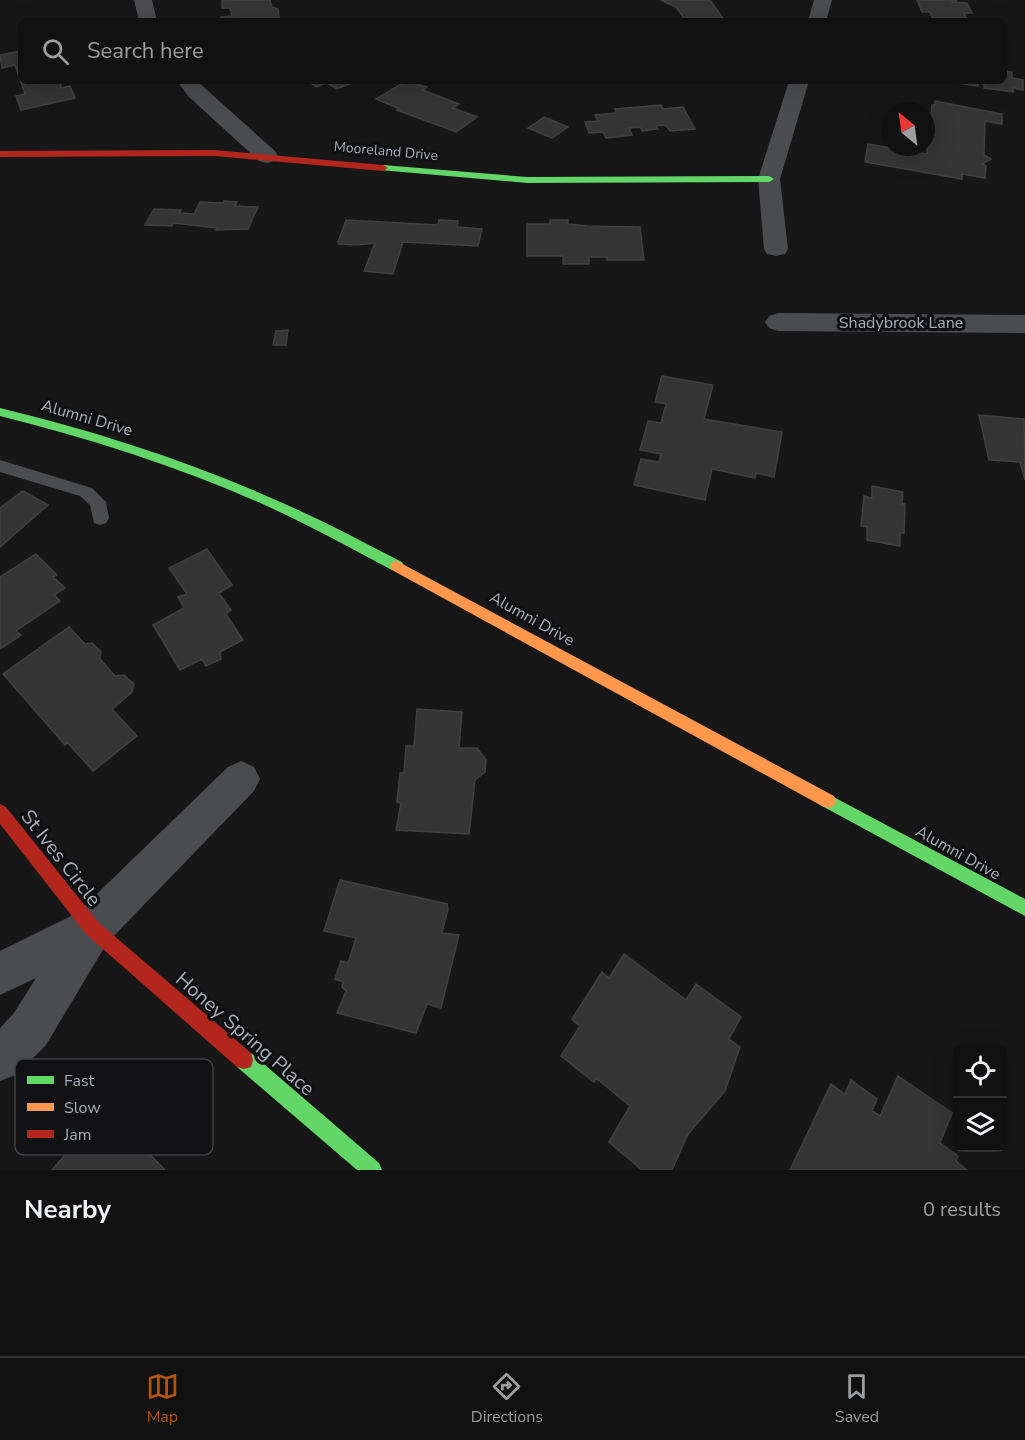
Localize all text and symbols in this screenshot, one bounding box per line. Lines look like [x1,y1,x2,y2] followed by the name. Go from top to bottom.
[18,18,1007,84] search box
[39,35,72,68] icon: search
[87,36,204,66] text: Search here
[881,102,935,156] north arrow
[333,137,439,165] street label: Mooreland Drive
[839,312,963,334] street label: Shadybrook Lane
[39,394,135,442] street label: Alumni Drive
[486,587,578,651] street label: Alumni Drive
[15,804,107,912] street label: St Ives Circle
[912,821,1004,885] street label: Alumni Drive
[170,966,320,1102] street label: Honey Spring Place
[953,1044,1007,1152] map controls
[953,1044,1007,1098] button: locate
[15,1059,213,1155] legend
[64,1070,95,1092] text: Fast
[64,1097,101,1119] text: Slow
[953,1098,1007,1152] button: layers
[63,1124,91,1146] text: Jam
[24,1192,111,1227] text: Nearby
[923,1196,1001,1223] text: 0 results
[146,1370,179,1428] tab: Map
[471,1370,543,1428] tab: Directions
[835,1370,879,1428] tab: Saved

